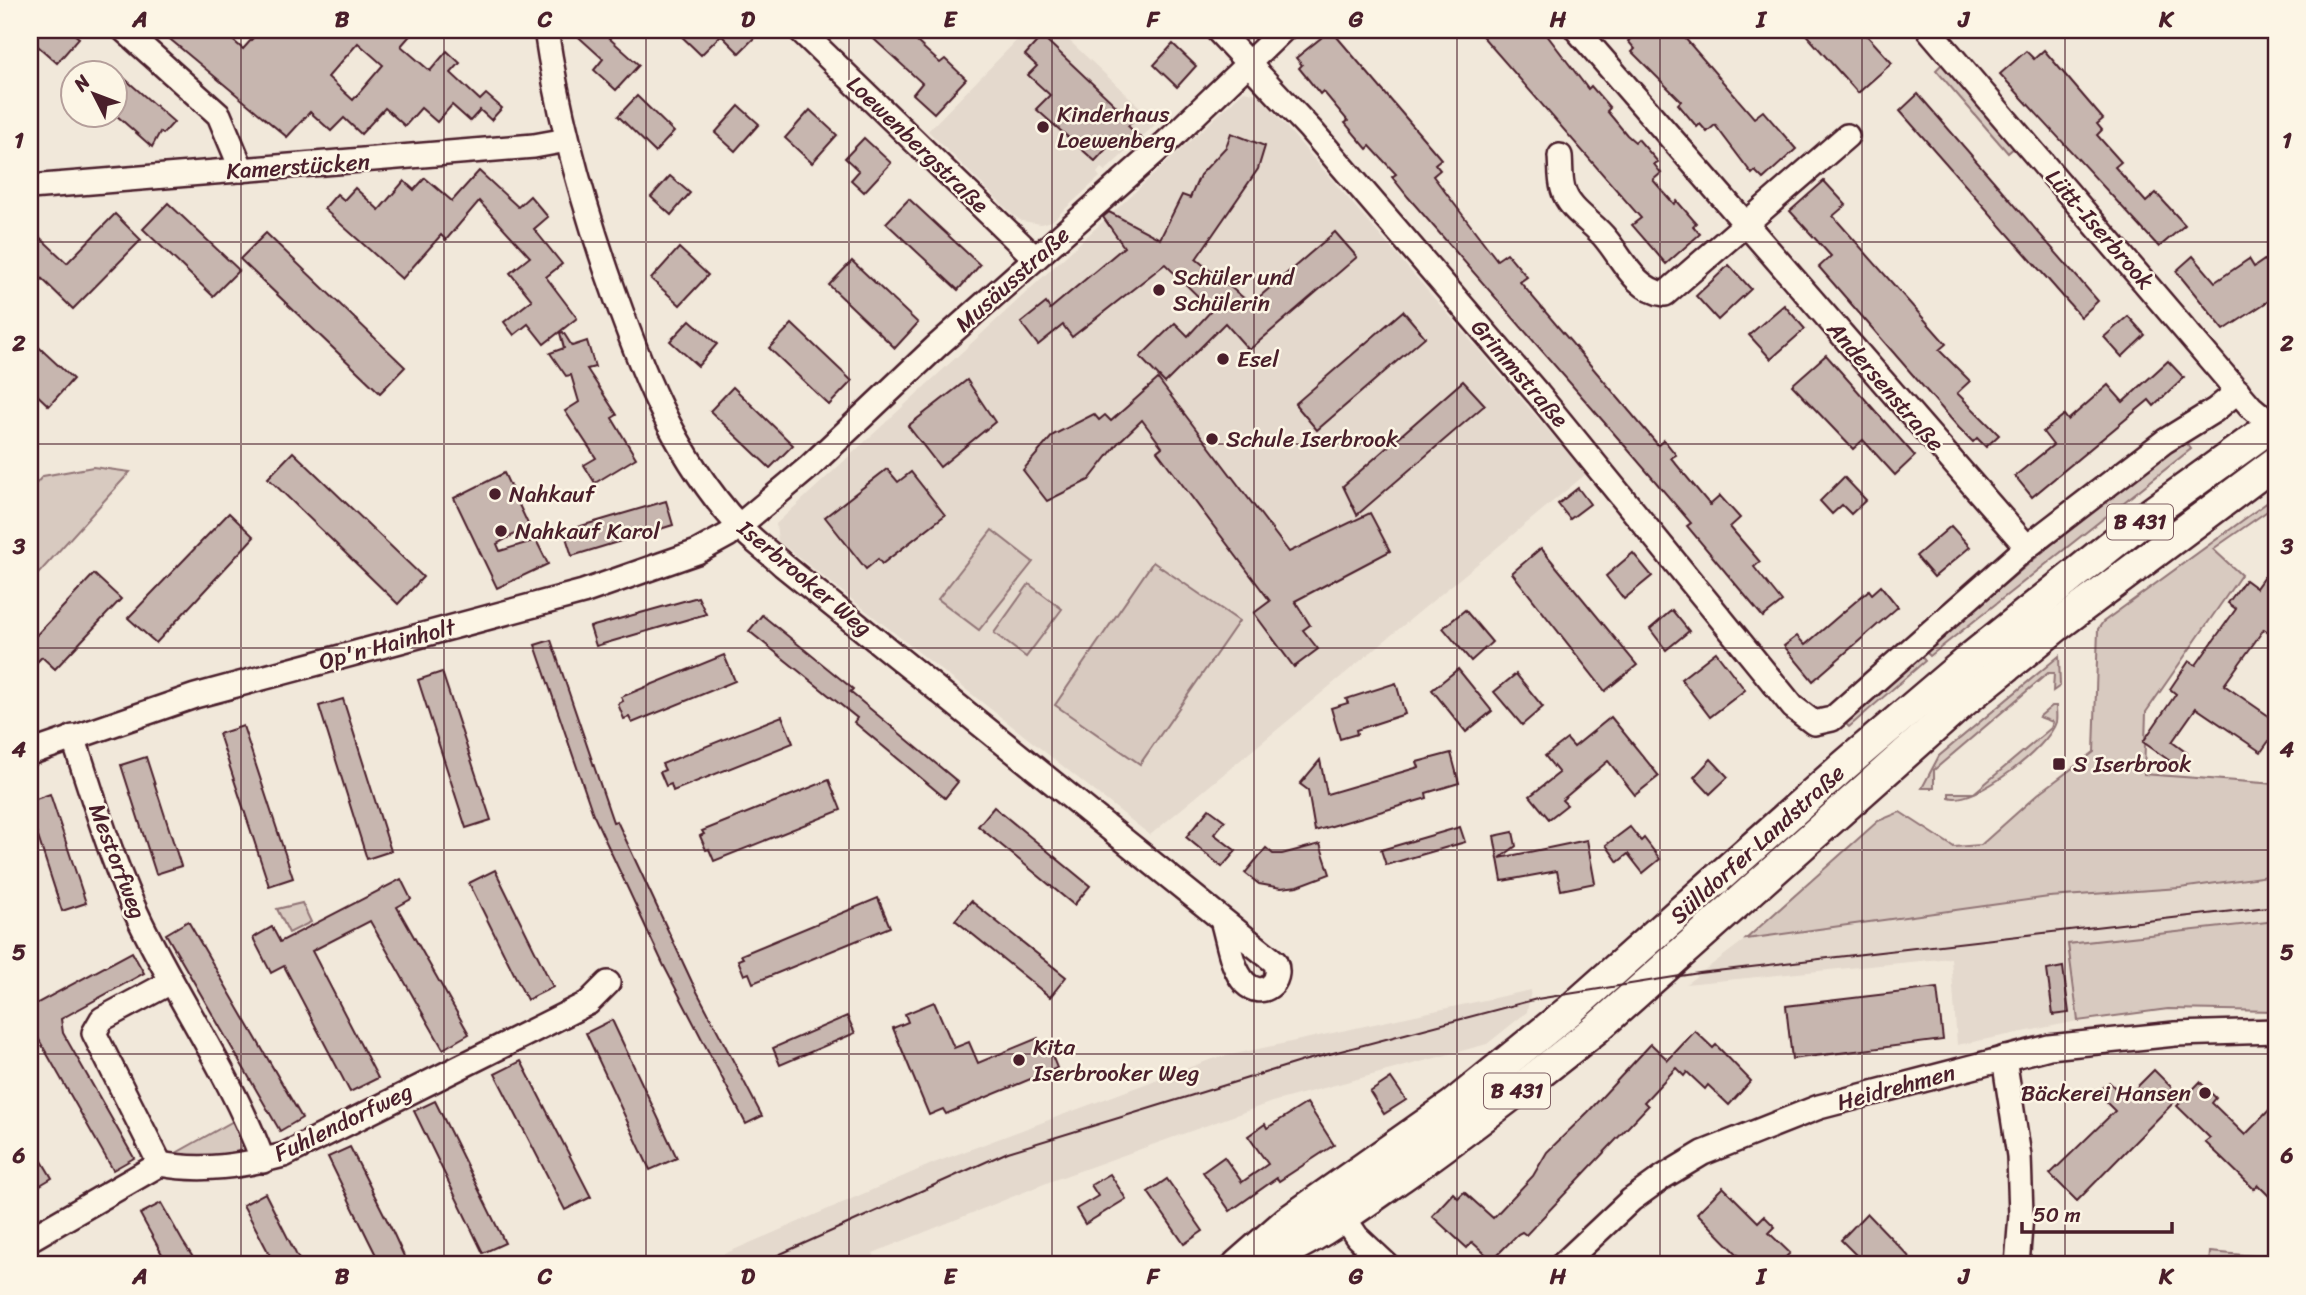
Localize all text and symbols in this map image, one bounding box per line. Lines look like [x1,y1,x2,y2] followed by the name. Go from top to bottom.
[131,0,148,40] text: A
[335,0,350,40] text: B
[537,0,553,40] text: C
[741,0,756,40] text: D
[944,0,959,40] text: E
[1146,0,1161,40] text: F
[1348,0,1364,40] text: G
[1549,0,1567,40] text: H
[1755,0,1767,40] text: I
[1957,0,1971,40] text: J
[2158,0,2175,40] text: K
[60,60,130,130] north arrow
[836,65,999,224] street label: Loewenbergstraße
[64,66,99,100] text: N
[1057,94,1176,161] place label: Kinderhaus Loewenberg
[1035,119,1051,135] marker: Kinderhaus Loewenberg
[14,120,24,161] text: 1
[2282,120,2292,161] text: 1
[225,141,371,192] street label: Kamerstücken
[2035,159,2164,300] street label: Lütt-Iserbrook
[945,216,1080,343] street label: Musäusstraße
[1173,257,1296,324] place label: Schüler und Schülerin
[1151,282,1167,298] marker: Schüler und Schülerin
[1460,309,1579,437] street label: Grimmstraße
[1816,310,1955,462] street label: Andersenstraße
[11,323,26,364] text: 2
[2279,323,2294,364] text: 2
[1237,339,1279,380] place label: Esel
[1215,351,1231,367] marker: Esel
[1226,419,1398,460] place label: Schule Iserbrook
[1204,431,1220,447] marker: Schule Iserbrook
[509,474,597,515] place label: Nahkauf
[487,486,503,502] marker: Nahkauf
[2107,504,2173,540] road number: B 431
[727,509,882,648] street label: Iserbrooker Weg
[515,511,660,552] place label: Nahkauf Karol
[493,523,509,539] marker: Nahkauf Karol
[12,526,26,567] text: 3
[2280,526,2294,567] text: 3
[314,606,462,682] street label: Op'n Hainholt
[11,729,27,770] text: 4
[2279,729,2295,770] text: 4
[2073,744,2191,785] place label: S Iserbrook
[1660,754,1855,935] street label: Sülldorfer Landstraße
[2051,756,2067,772] marker: S Iserbrook
[77,797,158,925] street label: Mestorfweg
[12,932,26,973] text: 5
[2280,932,2294,973] text: 5
[1032,1027,1200,1094] place label: Kita Iserbrooker Weg
[1011,1052,1027,1068] marker: Kita Iserbrooker Weg
[1832,1052,1960,1123] street label: Heidrehmen
[267,1071,420,1174] street label: Fuhlendorfweg
[2021,1073,2191,1114] place label: Bäckerei Hansen
[1484,1074,1550,1108] road number: B 431
[2197,1085,2213,1101] marker: Bäckerei Hansen
[11,1135,26,1176] text: 6
[2279,1135,2294,1176] text: 6
[2022,1190,2173,1234] scale bar
[2033,1196,2081,1234] text: 50 m
[131,1256,148,1295] text: A
[335,1256,350,1295] text: B
[537,1256,553,1295] text: C
[741,1256,756,1295] text: D
[944,1256,959,1295] text: E
[1146,1256,1161,1295] text: F
[1348,1256,1364,1295] text: G
[1549,1256,1567,1295] text: H
[1755,1256,1767,1295] text: I
[1957,1256,1971,1295] text: J
[2158,1256,2175,1295] text: K

